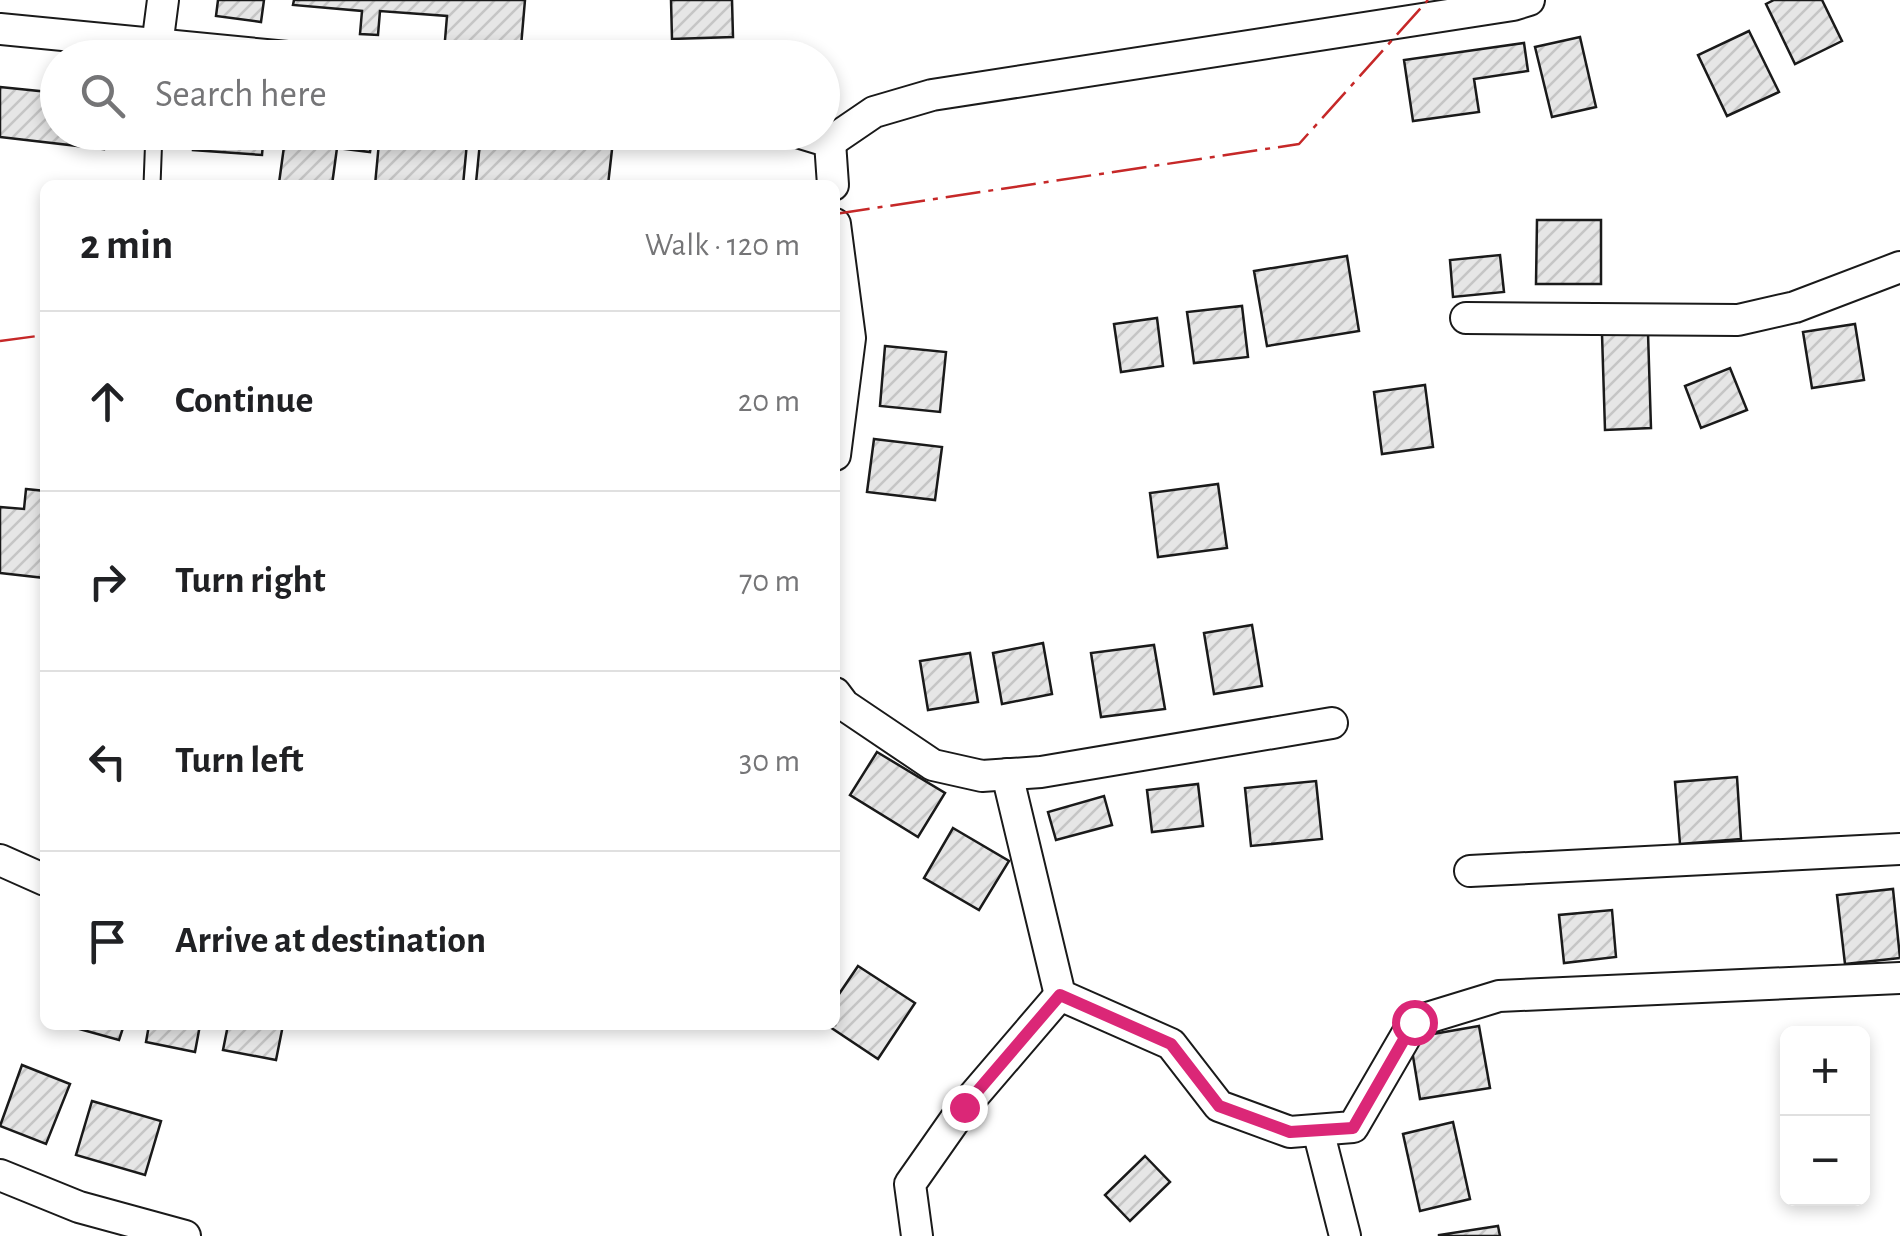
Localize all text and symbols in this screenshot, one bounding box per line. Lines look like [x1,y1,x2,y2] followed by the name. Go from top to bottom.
[40,40,840,150] search box
[75,68,130,123] icon: search
[155,76,327,114] text: Search here
[80,224,173,266] text: 2 min
[645,229,800,261] text: Walk · 120 m
[80,374,135,429] icon: ahead
[175,382,313,420] text: Continue
[738,385,800,417] text: 20 m
[80,554,135,609] icon: right
[175,562,325,600] text: Turn right
[739,565,800,597] text: 70 m
[80,734,135,789] icon: left
[175,742,303,780] text: Turn left
[739,745,800,777] text: 30 m
[80,914,135,969] icon: arrive
[175,922,486,960] text: Arrive at destination
[1392,1000,1438,1046] route start
[1780,1026,1870,1206] map controls
[1780,1026,1870,1116] button: +
[942,1085,988,1131] route end
[1780,1116,1870,1206] button: −

